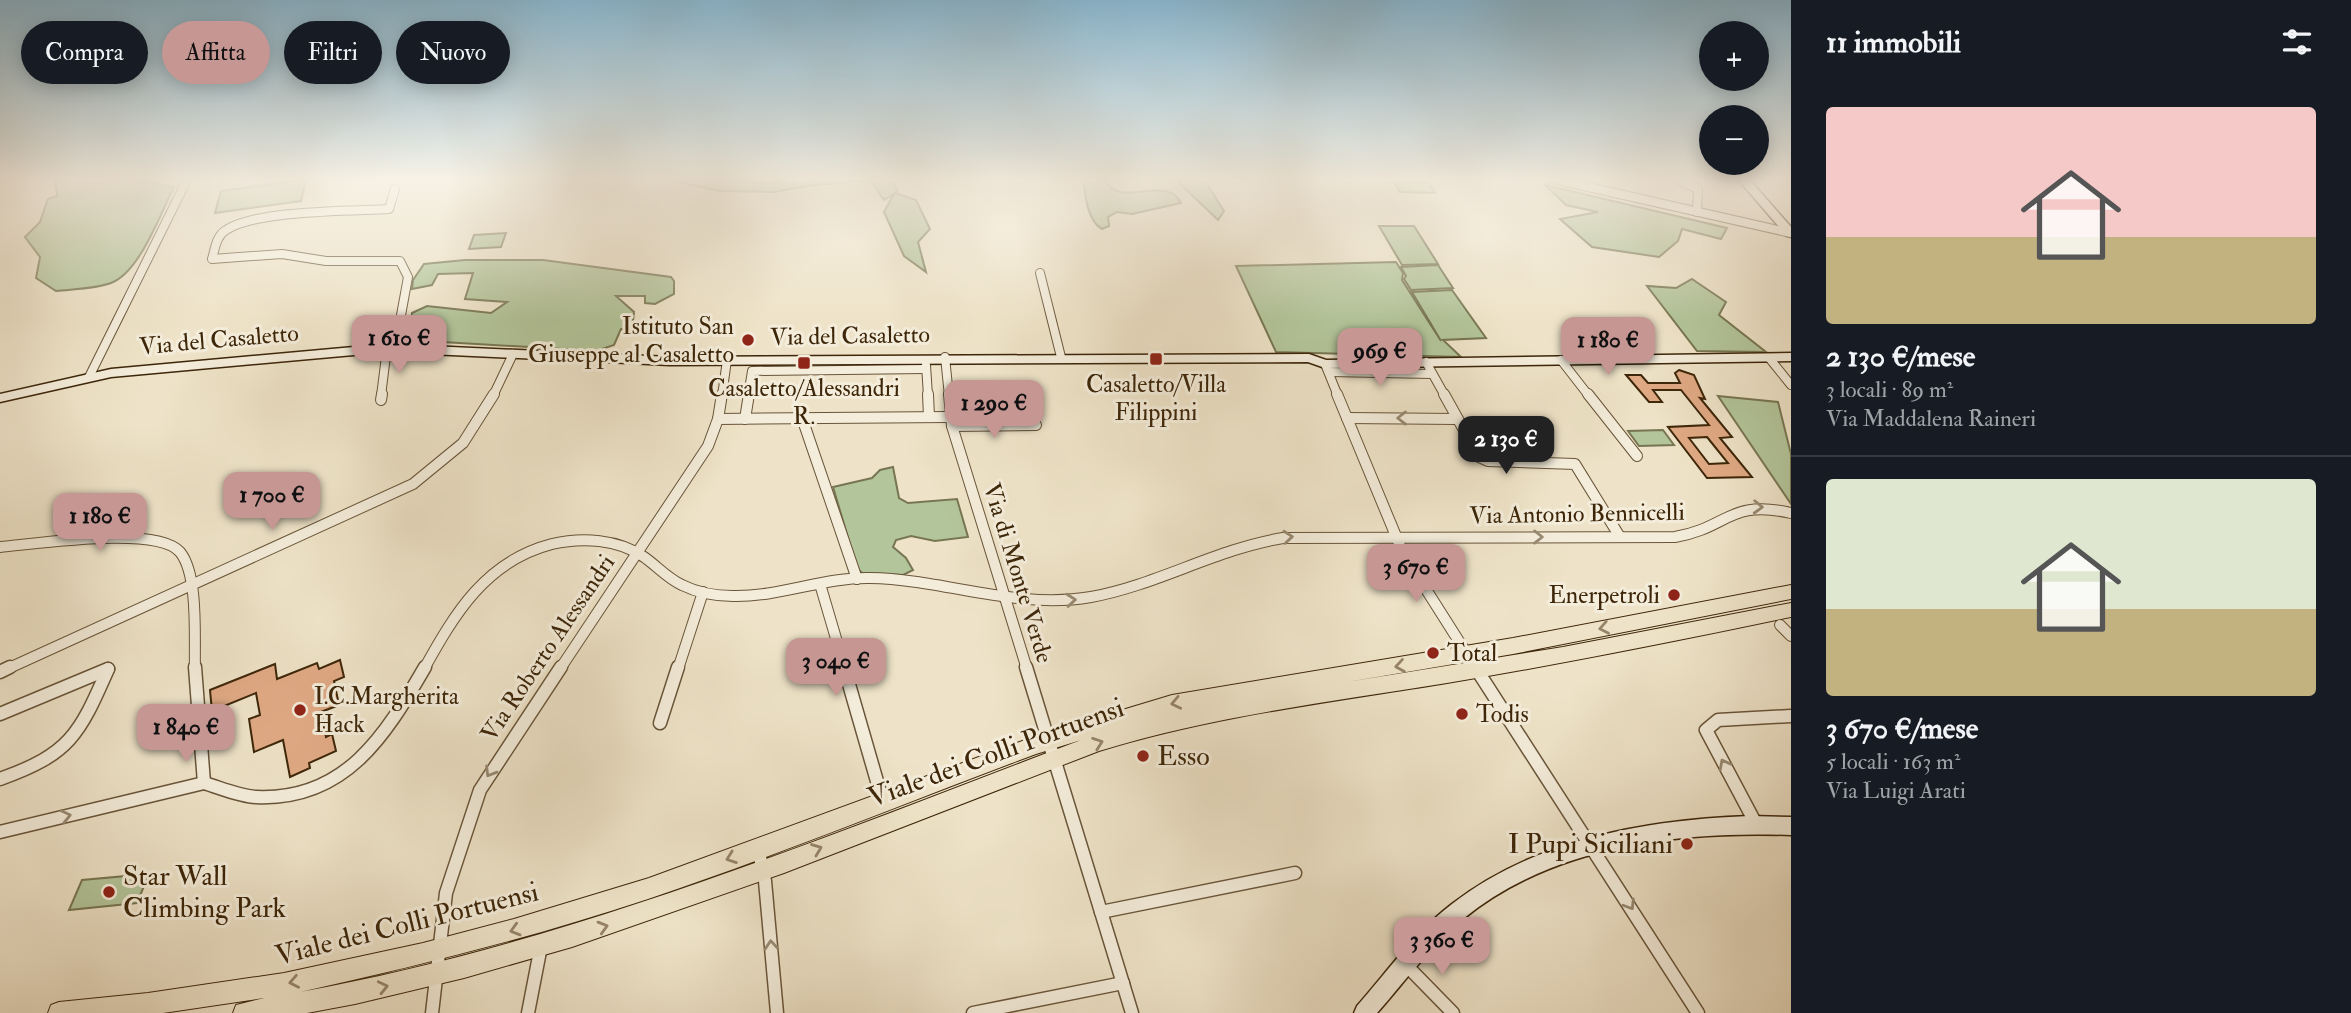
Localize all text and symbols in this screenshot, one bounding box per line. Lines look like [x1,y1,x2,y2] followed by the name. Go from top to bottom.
[21,21,148,84] chip: Compra
[162,21,270,84] chip: Affitta
[284,21,382,84] chip: Filtri
[396,21,510,84] chip: Nuovo
[1699,21,1769,175] map controls
[1699,21,1769,91] button: +
[2278,23,2316,61] icon: filters
[1826,24,1961,61] text: 11 immobili
[1699,105,1769,175] button: −
[2008,152,2134,278] icon: home
[528,311,734,370] place label: Istituto San Giuseppe al Casaletto
[334,316,464,375] pin: 1 610 €
[138,318,300,362] street label: Via del Casaletto
[1543,318,1673,377] pin: 1 180 €
[770,319,930,353] street label: Via del Casaletto
[368,323,430,352] text: 1 610 €
[1577,325,1639,354] text: 1 180 €
[1331,328,1429,388] pin: 969 €
[740,332,756,348] marker: Istituto San Giuseppe al Casaletto
[1353,336,1407,365] text: 969 €
[1826,338,1975,375] text: 2 130 €/mese
[1148,351,1164,367] marker: Casaletto/Villa Filippini
[796,355,812,371] marker: Casaletto/Alessandri R.
[1086,369,1227,428] place label: Casaletto/Villa Filippini
[708,373,900,432] place label: Casaletto/Alessandri R.
[1826,375,1953,404] text: 3 locali · 89 m²
[929,380,1059,440] pin: 1 290 €
[961,388,1027,417] text: 1 290 €
[1826,404,2036,433] text: Via Maddalena Raineri
[1396,411,1407,426] one-way arrow
[1441,416,1571,476] pin: 2 130 €
[1474,424,1538,453] text: 2 130 €
[207,472,337,532] pin: 1 700 €
[976,479,1060,667] street label: Via di Monte Verde
[239,480,305,509] text: 1 700 €
[35,494,165,553] pin: 1 180 €
[1469,497,1685,531] street label: Via Antonio Bennicelli
[1752,500,1763,515] one-way arrow
[69,501,131,530] text: 1 180 €
[2008,524,2134,650] icon: home
[1533,529,1544,545] one-way arrow
[1283,530,1294,545] one-way arrow
[1351,544,1481,604] pin: 3 670 €
[474,549,622,747] street label: Via Roberto Alessandri
[1383,552,1449,581] text: 3 670 €
[1549,580,1660,611] place label: Enerpetroli
[1666,587,1682,603] marker: Enerpetroli
[1066,593,1077,608] one-way arrow
[1598,620,1610,635] one-way arrow
[771,638,901,698] pin: 3 040 €
[1447,638,1497,669] place label: Total
[1425,645,1441,661] marker: Total
[802,646,870,675] text: 3 040 €
[1394,658,1406,673] one-way arrow
[314,681,460,740] place label: I.C.Margherita Hack
[863,690,1129,816] street label: Viale dei Colli Portuensi
[1170,694,1182,709] one-way arrow
[1476,699,1529,730] place label: Todis
[292,702,308,718] marker: I.C.Margherita Hack
[121,704,251,764] pin: 1 840 €
[1454,706,1470,722] marker: Todis
[1826,710,1978,747] text: 3 670 €/mese
[153,712,219,741] text: 1 840 €
[1092,737,1104,751] one-way arrow
[1157,739,1210,774] place label: Esso
[1826,747,1960,776] text: 5 locali · 163 m²
[1135,748,1151,764] marker: Esso
[1719,758,1732,771] one-way arrow
[486,764,499,777] one-way arrow
[1826,776,1966,805] text: Via Luigi Arati
[60,810,72,824] one-way arrow
[1508,827,1673,862] place label: I Pupi Siciliani
[1679,836,1695,852] marker: I Pupi Siciliani
[810,844,822,858] one-way arrow
[725,849,737,863] one-way arrow
[123,859,286,926] place label: Star Wall Climbing Park
[272,874,542,974] street label: Viale dei Colli Portuensi
[101,884,117,900] marker: Star Wall Climbing Park
[1622,898,1635,911] one-way arrow
[1377,918,1507,977] pin: 3 360 €
[509,921,521,936] one-way arrow
[597,921,609,936] one-way arrow
[1410,925,1474,954] text: 3 360 €
[764,939,779,950] one-way arrow
[288,974,300,989] one-way arrow
[377,980,389,995] one-way arrow

